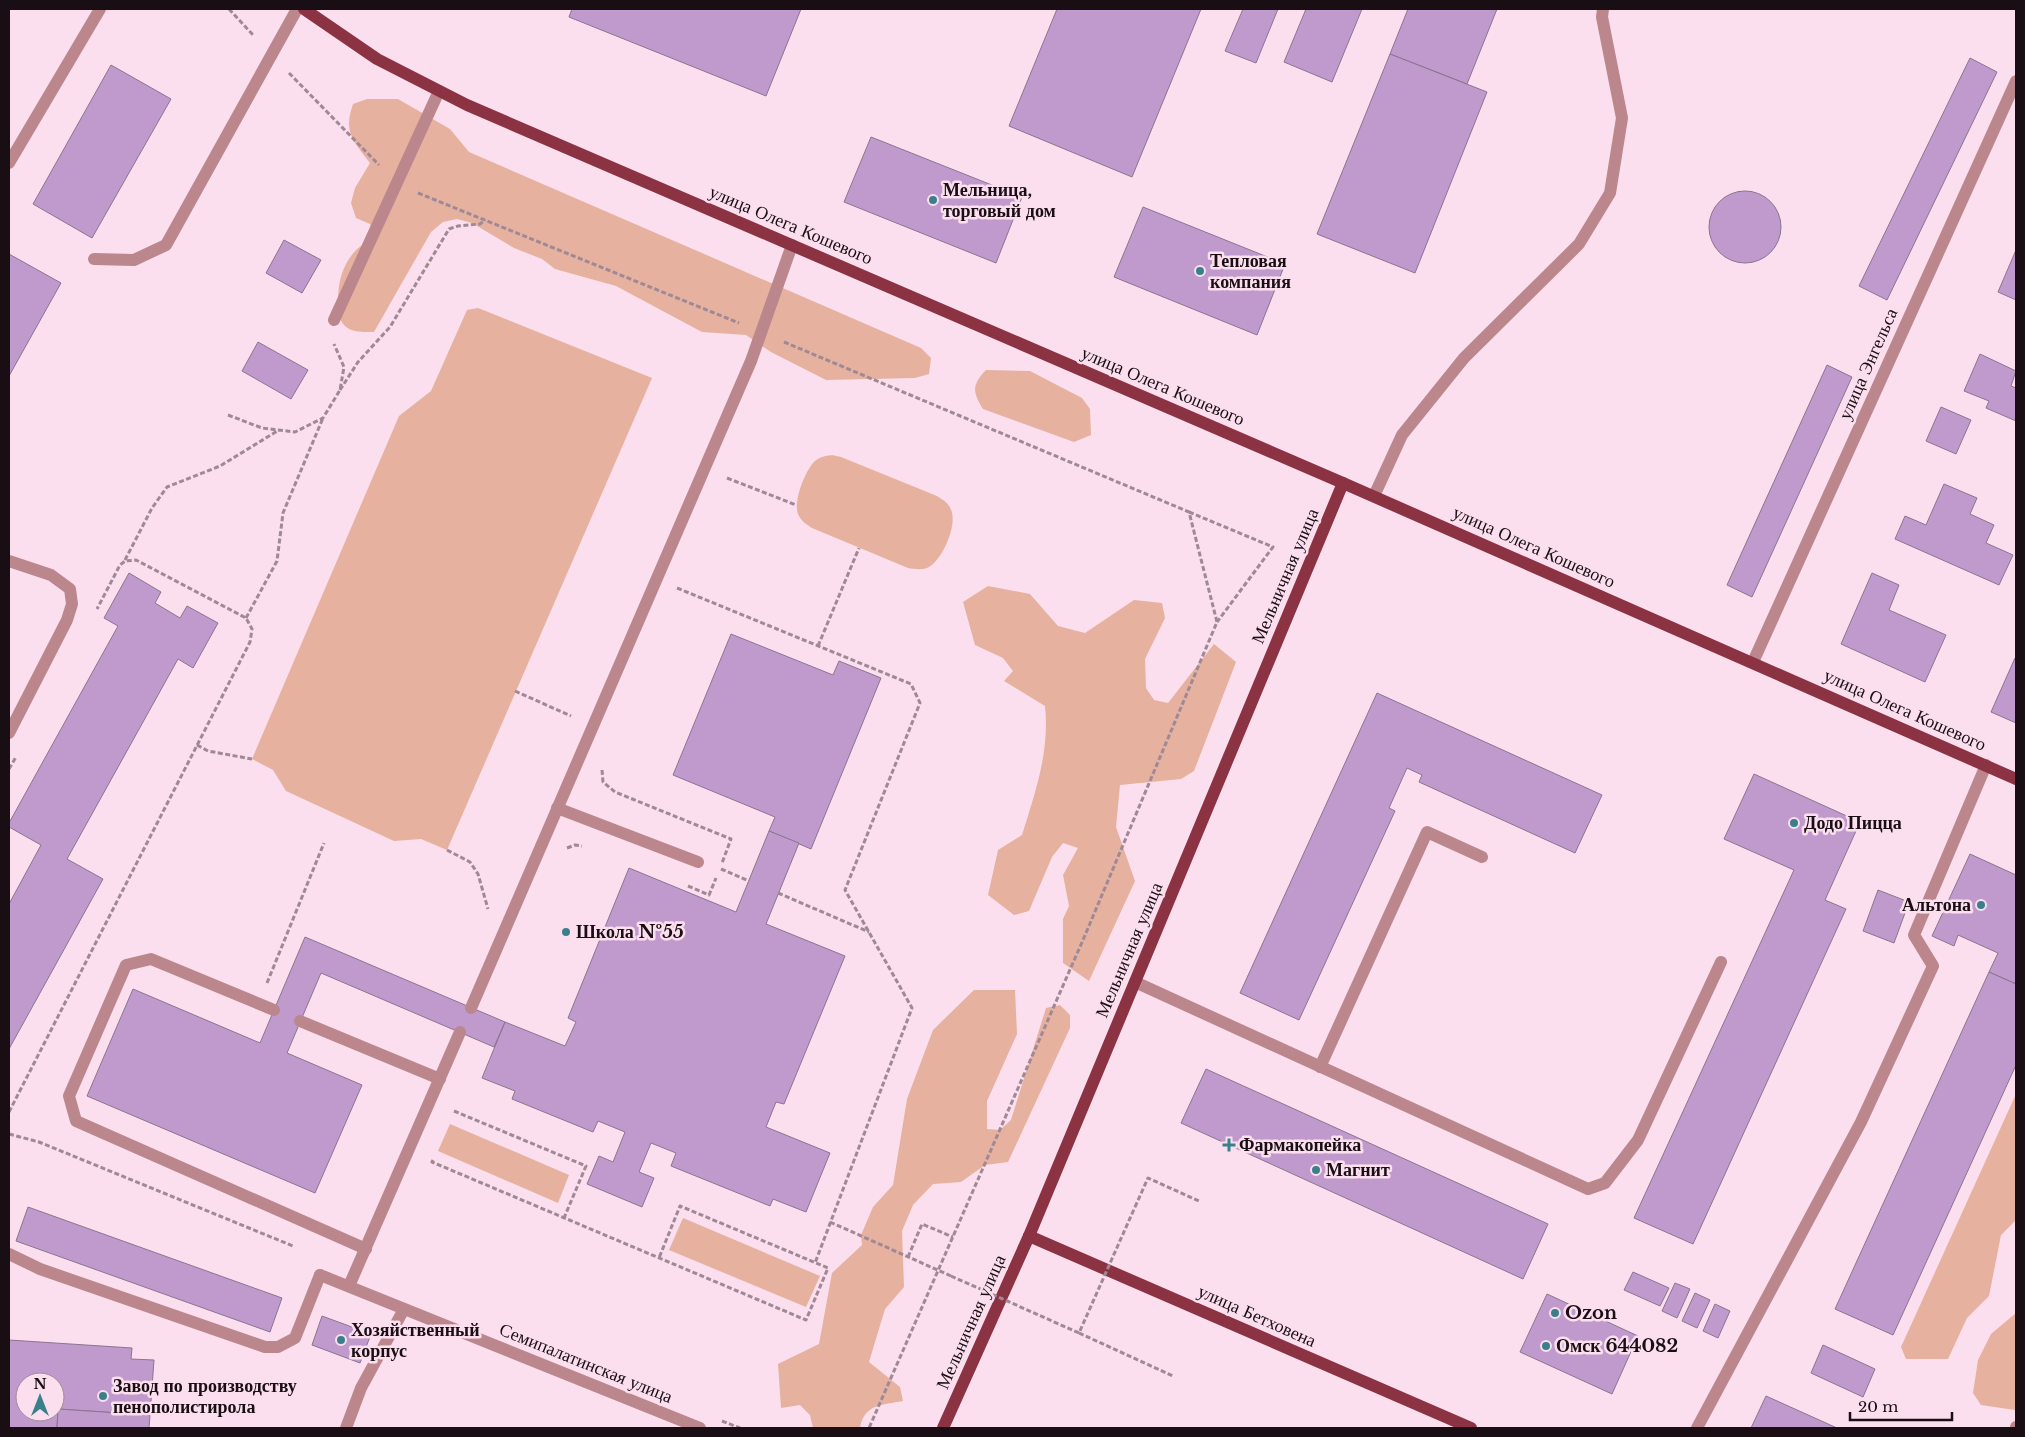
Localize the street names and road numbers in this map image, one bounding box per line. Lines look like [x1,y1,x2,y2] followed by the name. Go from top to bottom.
[706,181,876,269] street label: улица Олега Кошевого
[1834,305,1902,423] street label: улица Энгельса
[1078,342,1248,430] street label: улица Олега Кошевого
[1449,501,1619,593] street label: улица Олега Кошевого
[1247,505,1323,647] street label: Мельничная улица
[1820,664,1990,756] street label: улица Олега Кошевого
[1091,879,1167,1021] street label: Мельничная улица
[932,1251,1010,1393] street label: Мельничная улица
[1194,1280,1320,1352] street label: улица Бетховена
[496,1318,676,1408] street label: Семипалатинская улица

